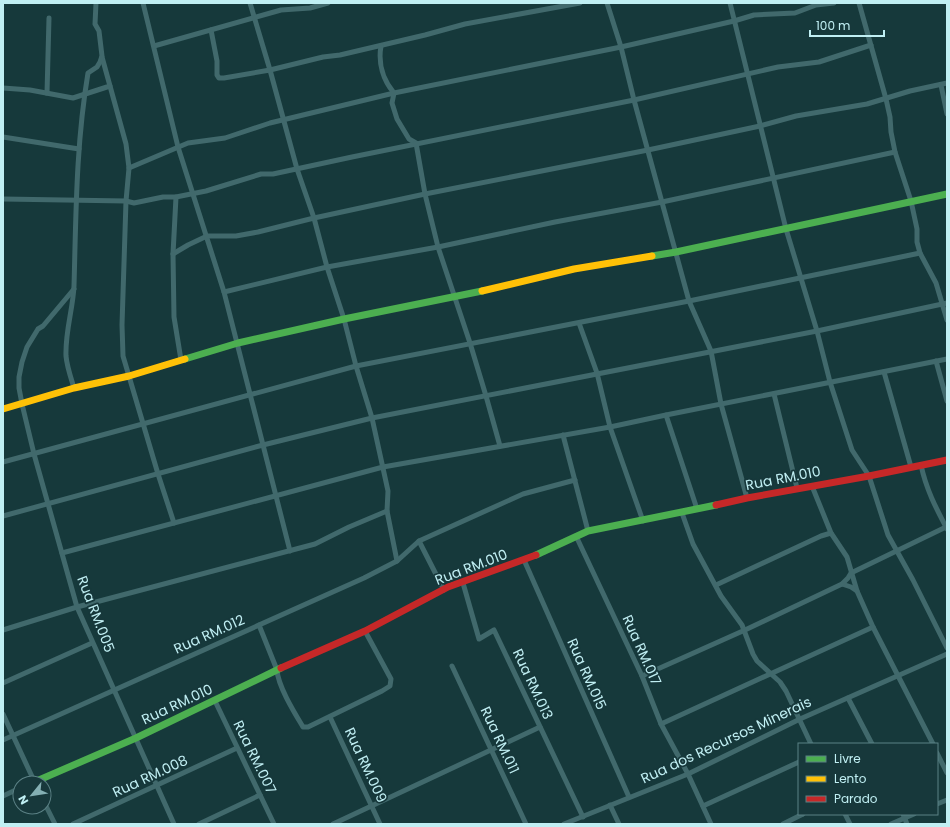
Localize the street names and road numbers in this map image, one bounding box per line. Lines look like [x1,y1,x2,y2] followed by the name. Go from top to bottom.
[744,461,822,495] street label: Rua RM.010
[432,544,510,590] street label: Rua RM.010
[72,573,120,655] street label: Rua RM.005
[170,610,248,658] street label: Rua RM.012
[618,612,667,689] street label: Rua RM.017
[562,635,612,713] street label: Rua RM.015
[508,645,558,723] street label: Rua RM.013
[138,679,216,729] street label: Rua RM.010
[638,692,814,788] street label: Rua dos Recursos Minerais
[476,703,524,777] street label: Rua RM.011
[229,717,282,797] street label: Rua RM.007
[340,724,392,806] street label: Rua RM.009
[109,750,191,802] street label: Rua RM.008

